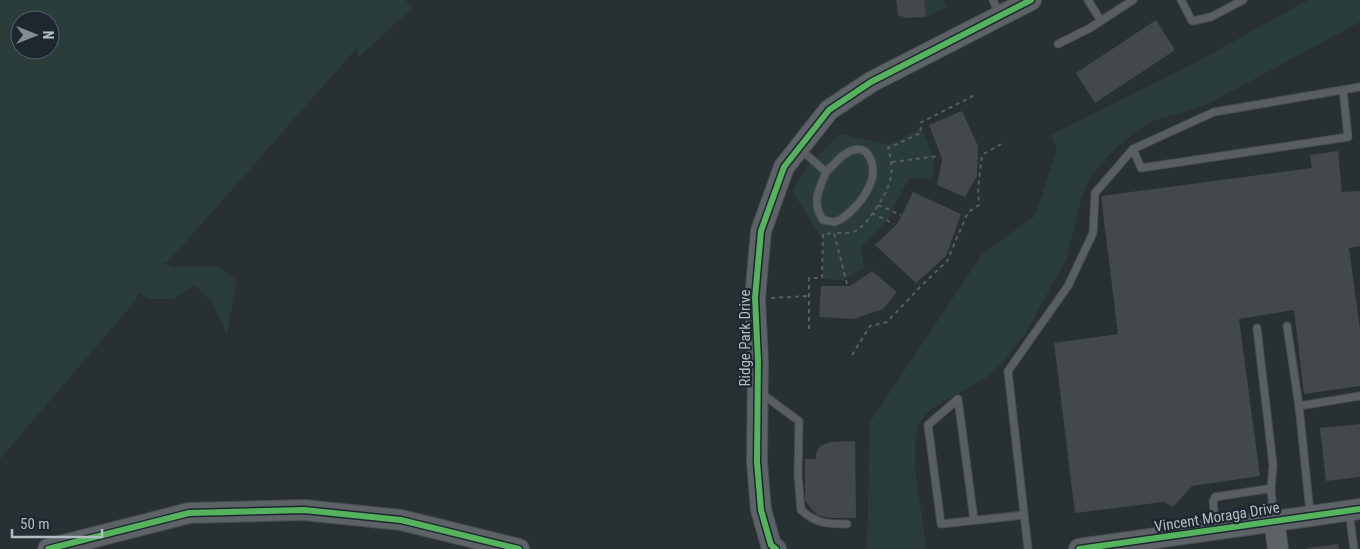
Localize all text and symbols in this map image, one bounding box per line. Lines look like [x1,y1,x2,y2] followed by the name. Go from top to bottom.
[10,10,60,60] north arrow
[40,31,56,39] text: N
[736,290,754,386] street label: Ridge Park Drive
[1153,498,1281,536] street label: Vincent Moraga Drive
[12,506,102,538] scale bar
[20,515,50,533] text: 50 m

